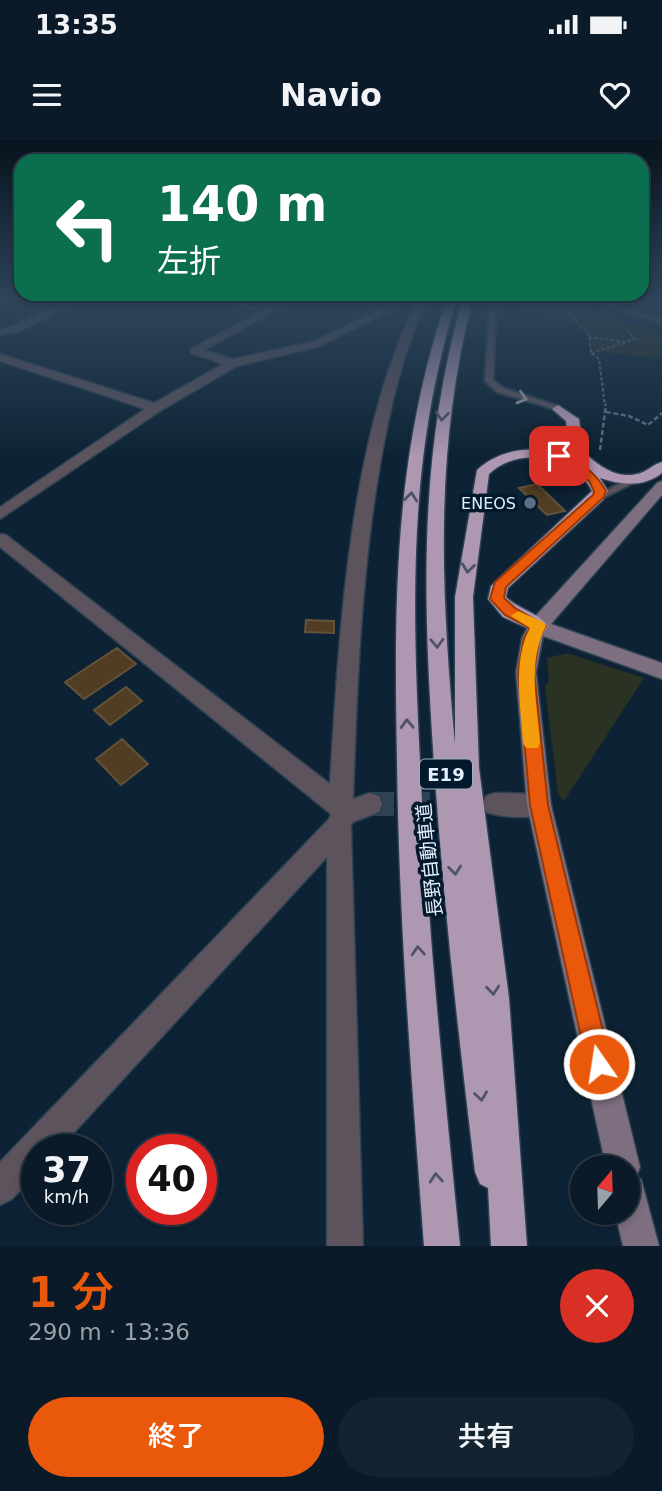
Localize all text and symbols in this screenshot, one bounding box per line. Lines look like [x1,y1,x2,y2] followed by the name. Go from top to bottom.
[35,10,118,40] text: 13:35
[28,76,66,114] icon: menu
[280,76,382,114] text: Navio
[596,76,634,114] icon: heart
[157,176,327,233] text: 140 m
[42,182,133,273] icon: left
[157,242,221,280] text: 左折
[516,389,528,404] one-way arrow
[435,411,450,422] one-way arrow
[529,426,589,486] pin
[540,437,578,475] icon: arrive
[403,491,418,503] one-way arrow
[461,494,516,513] place label: ENEOS
[522,495,538,511] marker: ENEOS
[460,562,475,574] one-way arrow
[429,638,445,649] one-way arrow
[399,718,414,729] one-way arrow
[420,760,472,788] road number: E19
[412,802,446,918] street label: 長野自動車道
[447,864,462,875] one-way arrow
[411,945,426,956] one-way arrow
[486,984,501,996] one-way arrow
[562,1027,636,1101] position arrow
[474,1090,489,1101] one-way arrow
[126,1134,217,1225] speed limit sign: 40
[42,1150,91,1190] text: 37
[570,1155,640,1225] north arrow
[570,1155,640,1225] map controls
[429,1172,444,1183] one-way arrow
[44,1186,89,1207] text: km/h
[28,1268,114,1317] text: 1 分
[560,1269,634,1343] button: close
[28,1319,190,1345] text: 290 m · 13:36
[28,1397,324,1477] button: 終了
[338,1397,634,1477] button: 共有

